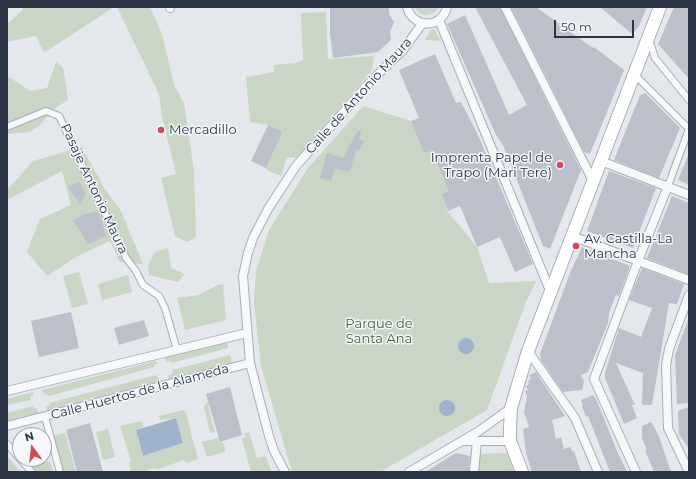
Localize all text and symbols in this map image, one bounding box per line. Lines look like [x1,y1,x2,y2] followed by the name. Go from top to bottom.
[556,12,636,38] scale bar
[561,19,592,34] text: 50 m
[303,35,415,157] street label: Calle de Antonio Maura
[57,121,131,257] street label: Pasaje Antonio Maura
[169,122,237,138] place label: Mercadillo
[156,125,166,135] marker: Mercadillo
[431,150,552,181] place label: Imprenta Papel de Trapo (Mari Tere)
[555,160,565,170] marker: Imprenta Papel de Trapo (Mari Tere)
[584,231,673,262] place label: Av. Castilla-La Mancha
[571,241,581,251] marker: Av. Castilla-La Mancha
[345,316,413,347] park label: Parque de Santa Ana
[49,361,231,423] street label: Calle Huertos de la Alameda
[12,427,52,467] north arrow
[23,428,35,444] text: N

